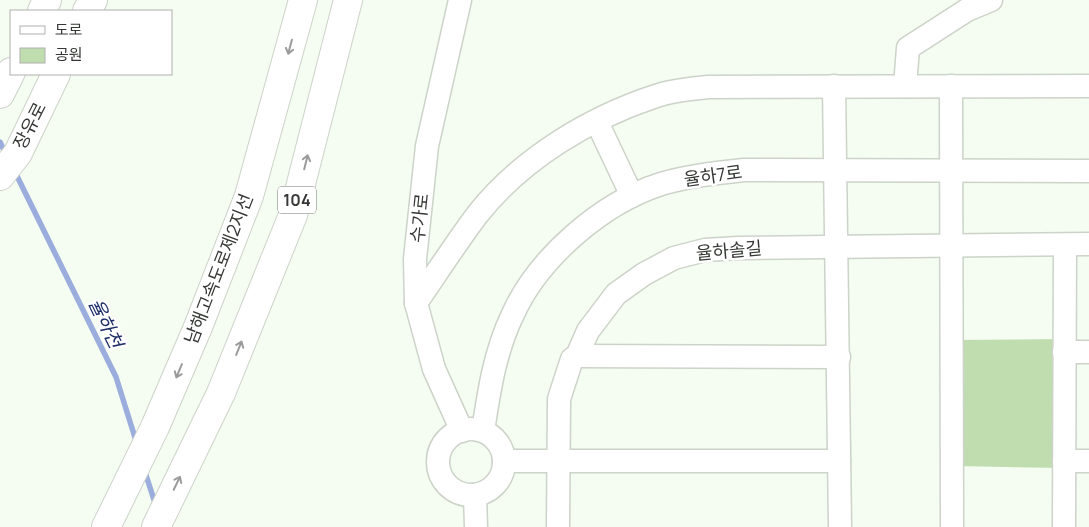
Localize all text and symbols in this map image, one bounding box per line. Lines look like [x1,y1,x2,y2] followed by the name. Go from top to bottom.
[10,10,172,75] legend
[55,19,83,40] text: 도로
[284,39,294,55] one-way arrow
[55,44,83,65] text: 공원
[7,98,51,153] street label: 장유로
[302,155,311,171] one-way arrow
[682,159,744,191] street label: 율하7로
[278,186,316,214] road number: 104
[178,190,258,347] street label: 남해고속도로제2지선
[404,192,434,244] street label: 수가로
[695,235,763,265] street label: 율하솔길
[83,294,130,354] water label: 율하천
[236,340,245,355] one-way arrow
[173,363,183,378] one-way arrow
[173,476,183,491] one-way arrow

